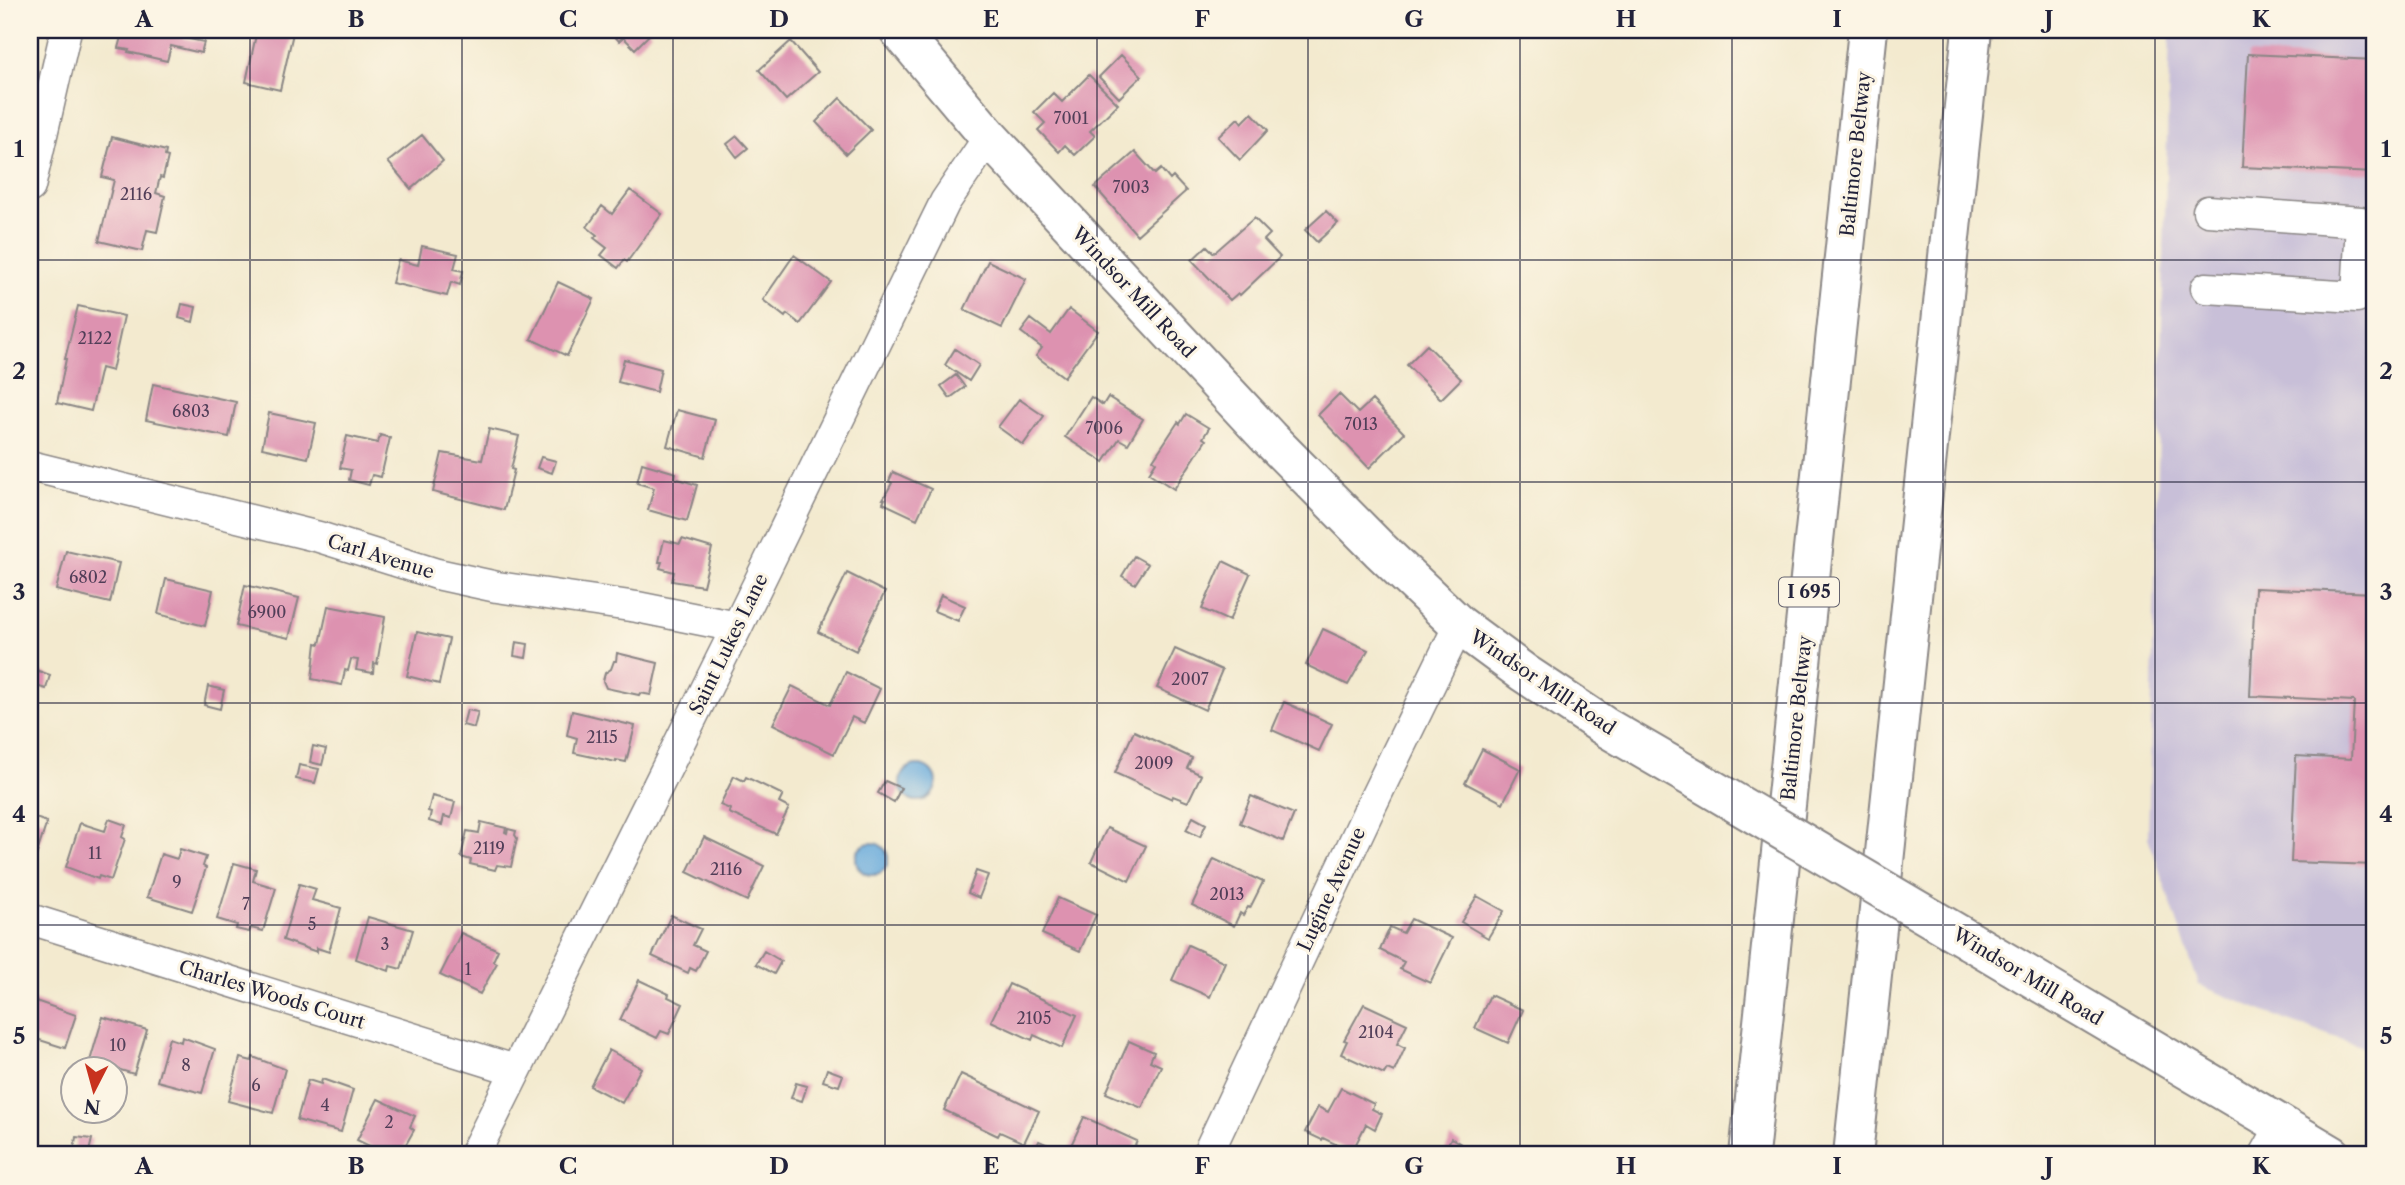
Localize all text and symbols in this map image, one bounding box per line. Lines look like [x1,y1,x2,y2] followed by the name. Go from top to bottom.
[134,5,154,33] text: A
[347,5,365,33] text: B
[559,5,577,33] text: C
[769,5,789,33] text: D
[983,5,999,33] text: E
[1194,5,1210,33] text: F
[1404,5,1424,33] text: G
[1616,5,1637,33] text: H
[1832,5,1842,33] text: I
[2040,5,2054,33] text: J
[2252,5,2271,33] text: K
[1835,70,1876,238] street label: Baltimore Beltway
[1054,108,1089,128] house number: 7001
[14,135,25,163] text: 1
[2381,135,2392,163] text: 1
[1113,177,1149,197] house number: 7003
[120,184,152,204] house number: 2116
[1066,221,1201,363] street label: Windsor Mill Road
[78,328,112,348] house number: 2122
[12,357,26,385] text: 2
[2379,357,2393,385] text: 2
[172,401,210,421] house number: 6803
[1344,414,1378,434] house number: 7013
[1085,418,1123,438] house number: 7006
[325,529,437,584] street label: Carl Avenue
[69,567,107,587] house number: 6802
[684,570,773,719] street label: Saint Lukes Lane
[13,578,26,606] text: 3
[1779,578,1839,606] road number: I 695
[2380,578,2393,606] text: 3
[247,602,287,622] house number: 6900
[1465,625,1620,740] street label: Windsor Mill Road
[1776,634,1817,802] street label: Baltimore Beltway
[1171,669,1209,689] house number: 2007
[586,727,618,747] house number: 2115
[1135,753,1173,773] house number: 2009
[12,800,26,828] text: 4
[2379,800,2393,828] text: 4
[1293,823,1370,955] street label: Lugine Avenue
[473,838,505,858] house number: 2119
[88,843,102,863] house number: 11
[710,859,742,879] house number: 2116
[172,872,182,892] house number: 9
[1210,884,1244,904] house number: 2013
[242,894,250,914] house number: 7
[308,914,316,934] house number: 5
[1948,922,2107,1031] street label: Windsor Mill Road
[381,934,389,954] house number: 3
[176,955,368,1034] street label: Charles Woods Court
[465,959,472,979] house number: 1
[1017,1008,1051,1028] house number: 2105
[13,1022,25,1050] text: 5
[1358,1022,1394,1042] house number: 2104
[2380,1022,2392,1050] text: 5
[110,1035,126,1055] house number: 10
[181,1055,191,1075] house number: 8
[60,1056,130,1126] north arrow
[251,1075,261,1095] house number: 6
[83,1094,102,1119] text: N
[320,1095,330,1115] house number: 4
[384,1112,394,1132] house number: 2
[134,1152,154,1180] text: A
[347,1152,365,1180] text: B
[559,1152,577,1180] text: C
[769,1152,789,1180] text: D
[983,1152,999,1180] text: E
[1194,1152,1210,1180] text: F
[1404,1152,1424,1180] text: G
[1616,1152,1637,1180] text: H
[1832,1152,1842,1180] text: I
[2040,1152,2054,1180] text: J
[2252,1152,2271,1180] text: K

